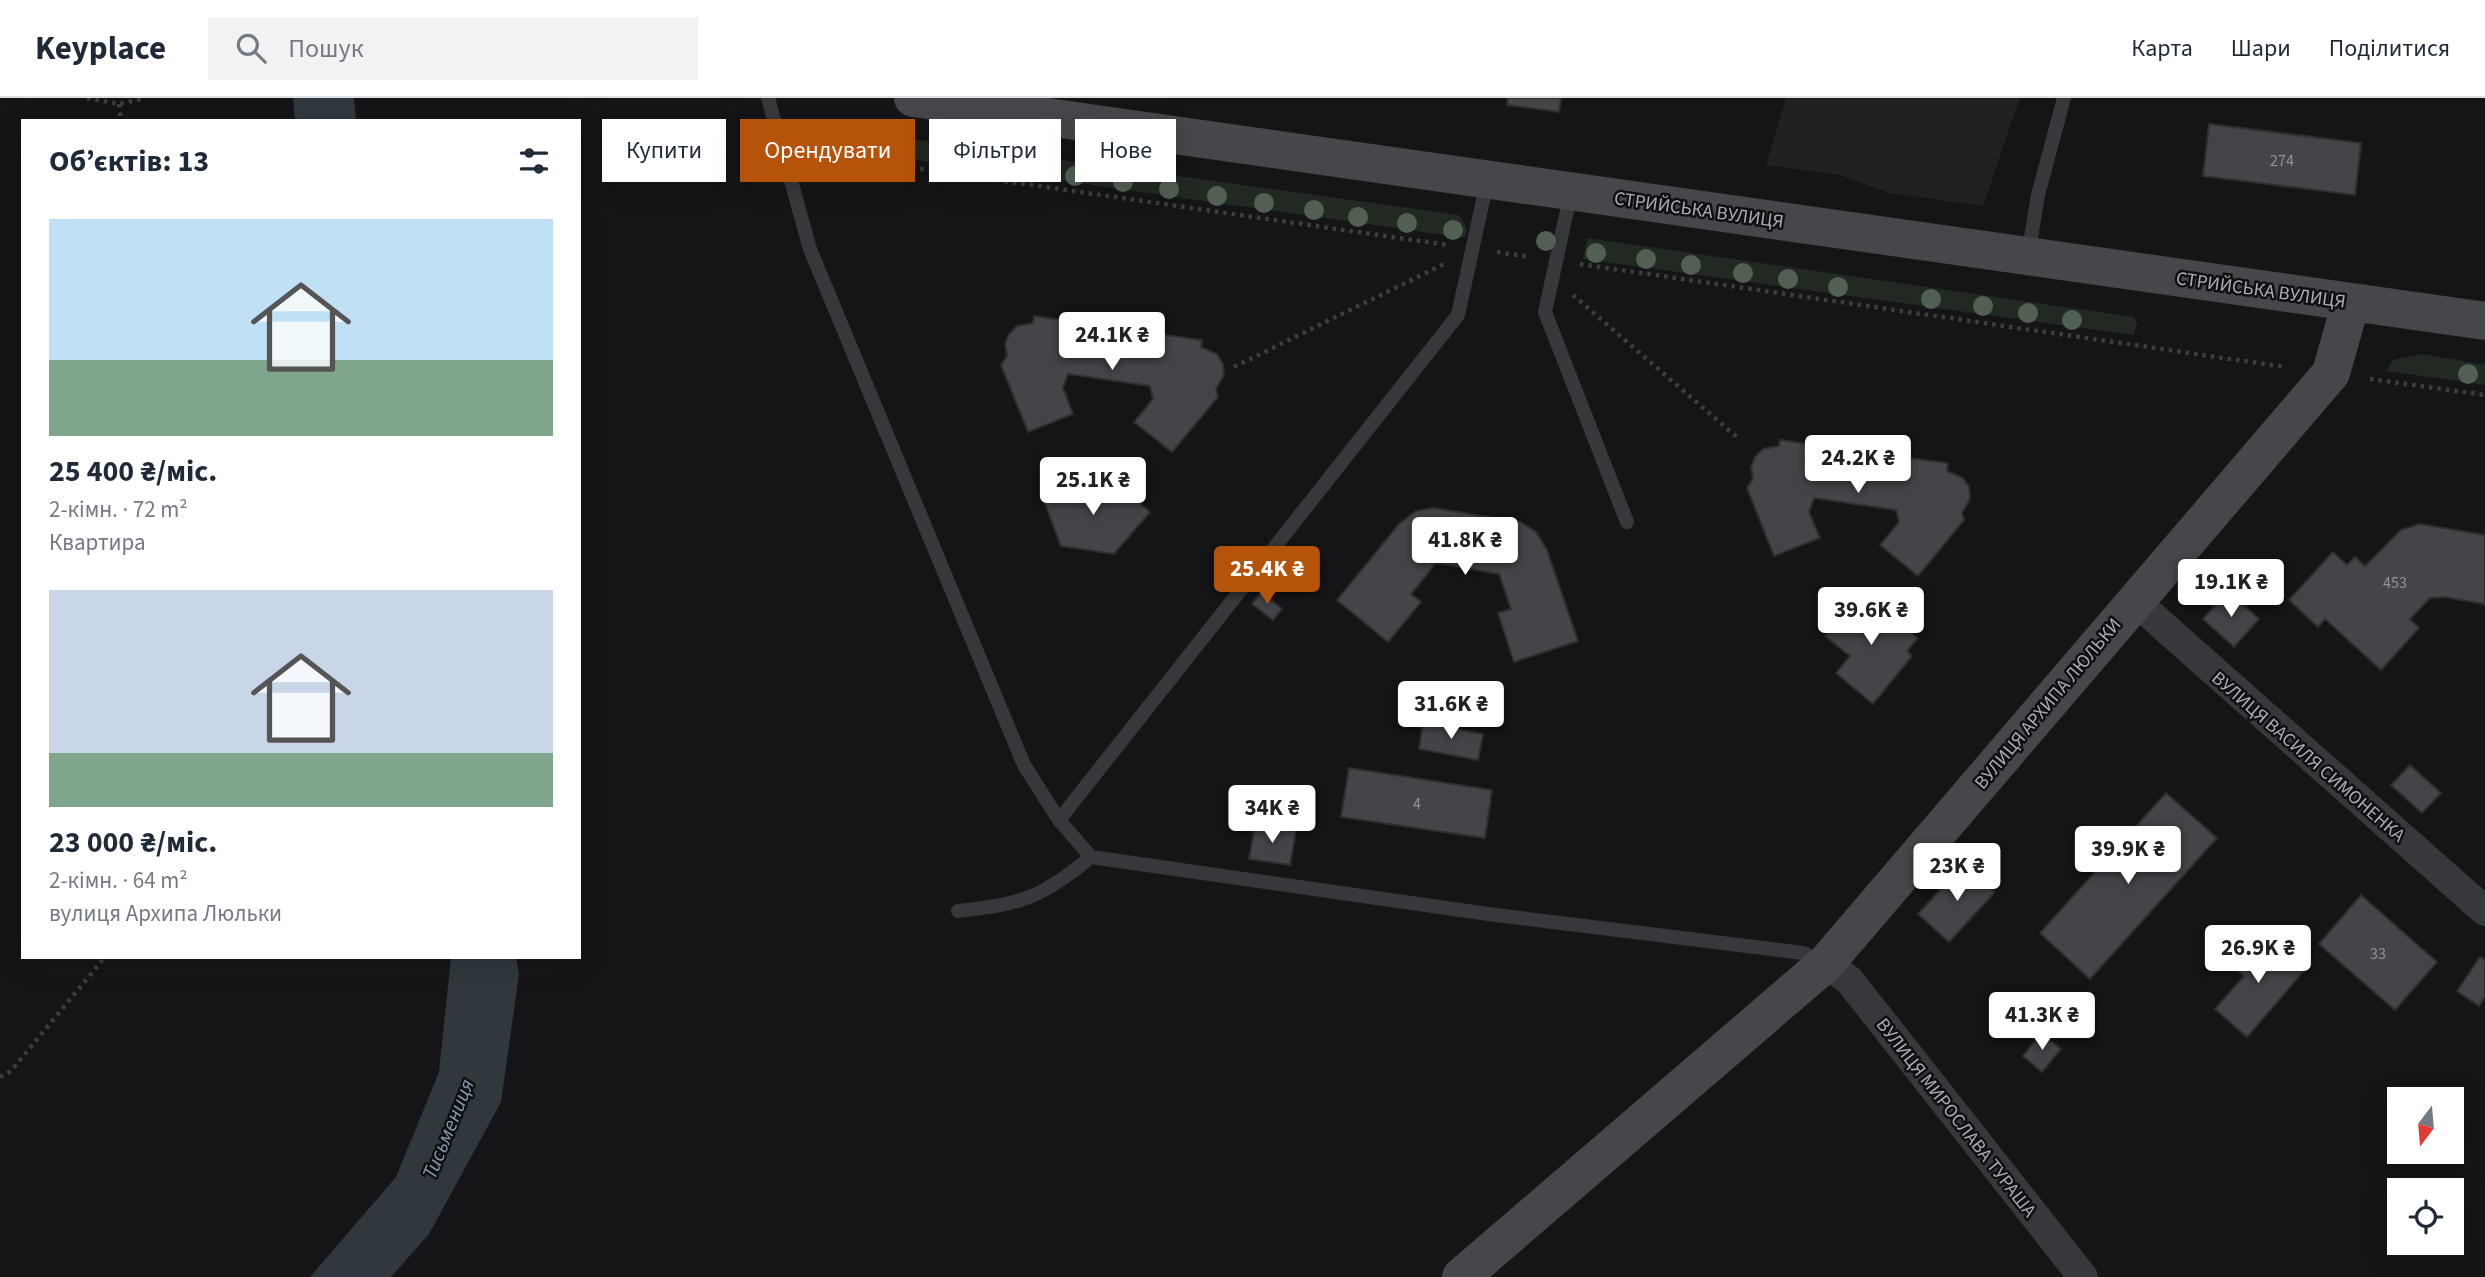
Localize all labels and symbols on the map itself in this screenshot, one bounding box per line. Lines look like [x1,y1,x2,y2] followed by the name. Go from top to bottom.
[2270,150,2294,172] house number: 274
[1612,185,1785,236] street label: СТРИЙСЬКА ВУЛИЦЯ
[2174,265,2347,316] street label: СТРИЙСЬКА ВУЛИЦЯ
[1047,313,1177,372] pin: 24.1K ₴
[1793,436,1923,495] pin: 24.2K ₴
[1028,458,1158,517] pin: 25.1K ₴
[1400,518,1530,577] pin: 41.8K ₴
[1202,546,1332,606] pin: 25.4K ₴
[2166,560,2296,619] pin: 19.1K ₴
[2383,572,2407,594] house number: 453
[1806,588,1936,647] pin: 39.6K ₴
[1968,613,2128,795] street label: ВУЛИЦЯ АРХИПА ЛЮЛЬКИ
[2205,665,2411,849] street label: ВУЛИЦЯ ВАСИЛЯ СИМОНЕНКА
[1386,682,1516,741] pin: 31.6K ₴
[1223,786,1321,845] pin: 34K ₴
[1413,793,1421,815] house number: 4
[2063,826,2193,886] pin: 39.9K ₴
[1908,844,2006,903] pin: 23K ₴
[2193,926,2323,985] pin: 26.9K ₴
[2370,943,2386,965] house number: 33
[1977,992,2107,1052] pin: 41.3K ₴
[1869,1012,2043,1224] street label: ВУЛИЦЯ МИРОСЛАВА ТУРАША
[414,1074,482,1184] water label: Тисьмениця
[2387,1087,2464,1164] north arrow

